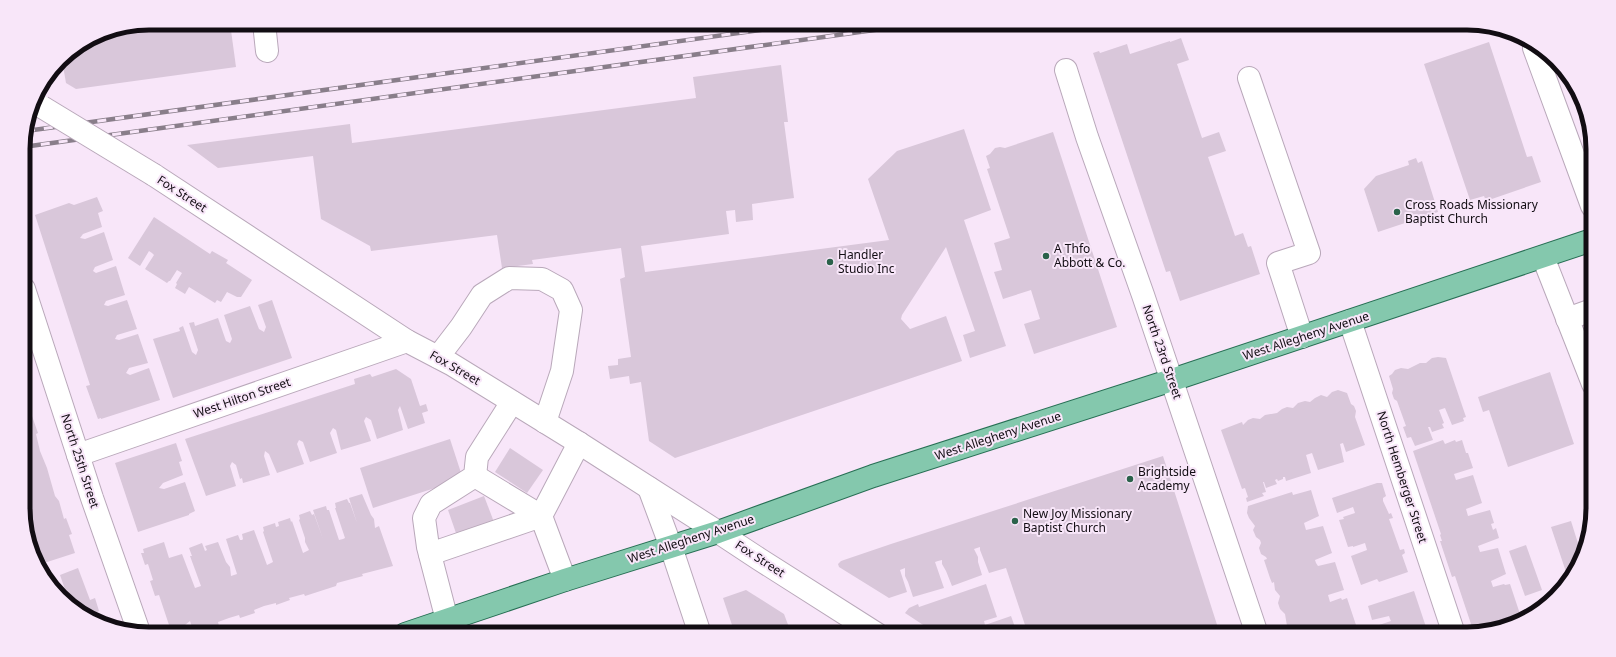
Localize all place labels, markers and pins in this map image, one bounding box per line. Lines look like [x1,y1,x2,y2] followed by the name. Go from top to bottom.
[1405,196,1539,227] place label: Cross Roads Missionary Baptist Church
[1392,207,1402,217] marker: Cross Roads Missionary Baptist Church
[1054,240,1125,271] place label: A Thfo Abbott & Co.
[838,246,895,277] place label: Handler Studio Inc
[1041,251,1051,261] marker: A Thfo Abbott & Co.
[825,257,835,267] marker: Handler Studio Inc
[1138,463,1196,494] place label: Brightside Academy
[1125,474,1135,484] marker: Brightside Academy
[1023,505,1133,536] place label: New Joy Missionary Baptist Church
[1010,516,1020,526] marker: New Joy Missionary Baptist Church

